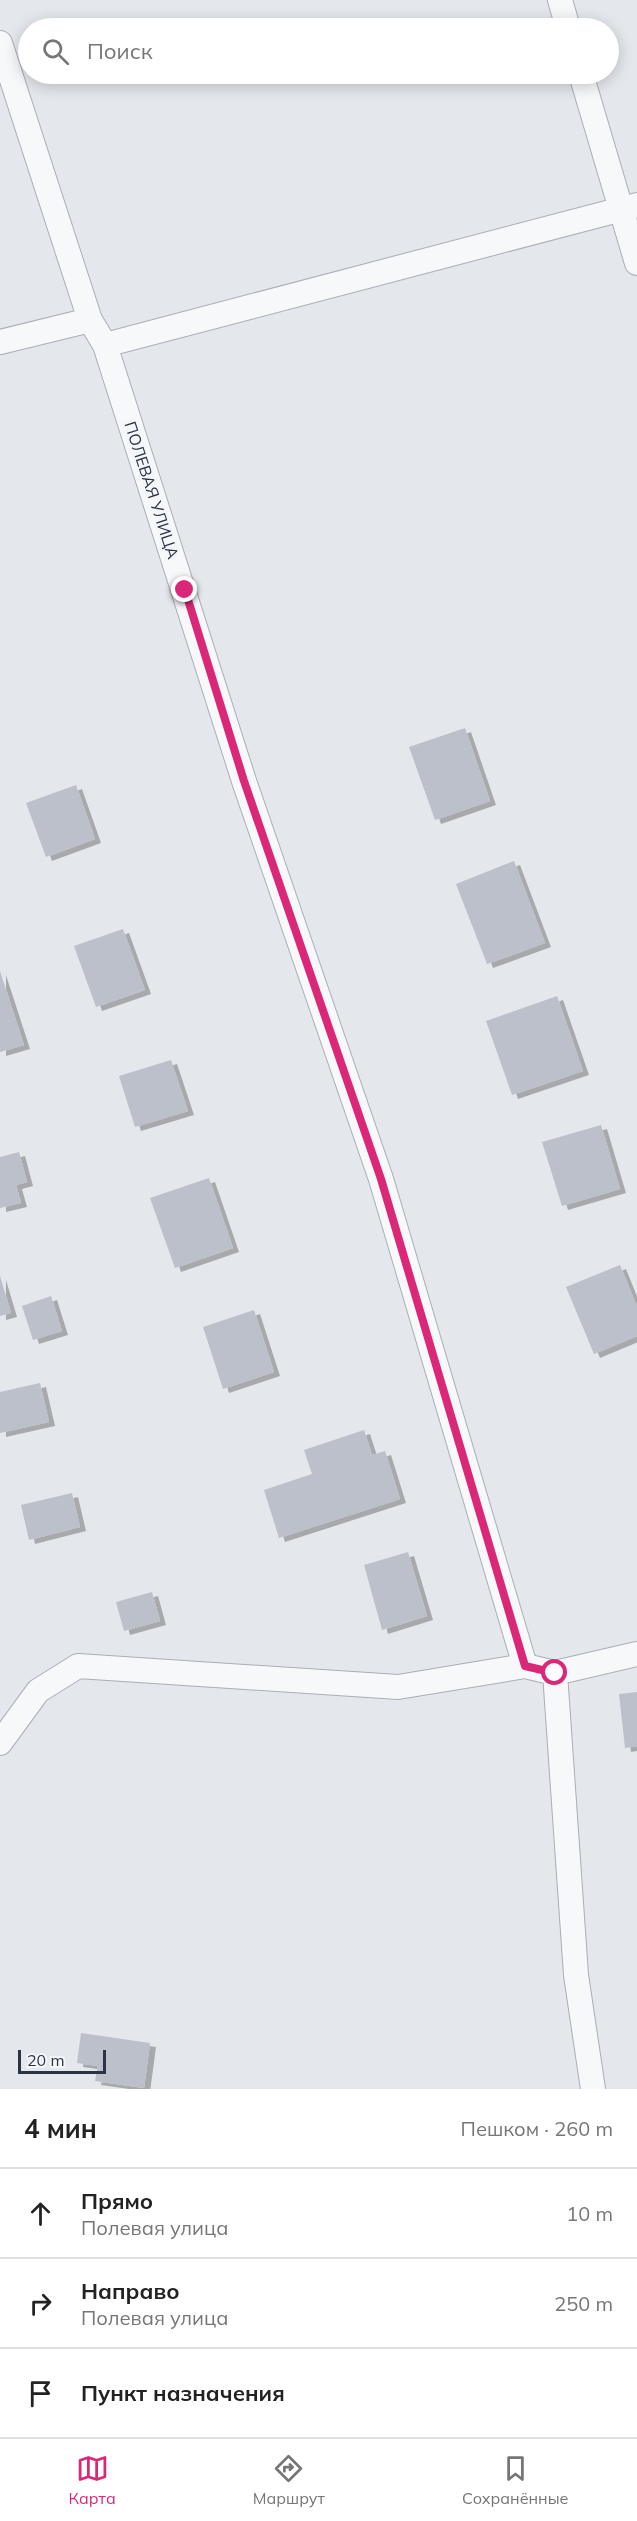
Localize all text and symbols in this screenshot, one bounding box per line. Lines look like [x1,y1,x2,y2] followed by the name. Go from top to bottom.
[18,18,619,84] search box
[39,35,72,68] icon: search
[87,37,153,65] text: Поиск
[120,419,184,561] street label: ПОЛЕВАЯ УЛИЦА
[171,576,197,602] route end
[541,1659,567,1685] route start
[18,2047,106,2074] scale bar
[27,2050,64,2070] text: 20 m
[24,2112,97,2145] text: 4 мин
[461,2116,613,2141] text: Пешком · 260 m
[81,2187,153,2215] text: Прямо
[24,2197,57,2230] icon: ahead
[566,2201,613,2226] text: 10 m
[81,2215,228,2240] text: Полевая улица
[81,2277,179,2305] text: Направо
[24,2287,57,2320] icon: right
[554,2291,613,2316] text: 250 m
[81,2305,228,2330] text: Полевая улица
[24,2377,57,2410] icon: arrive
[81,2379,285,2407] text: Пункт назначения
[69,2452,116,2508] tab: Карта
[253,2452,325,2508] tab: Маршрут
[462,2452,568,2508] tab: Сохранённые

